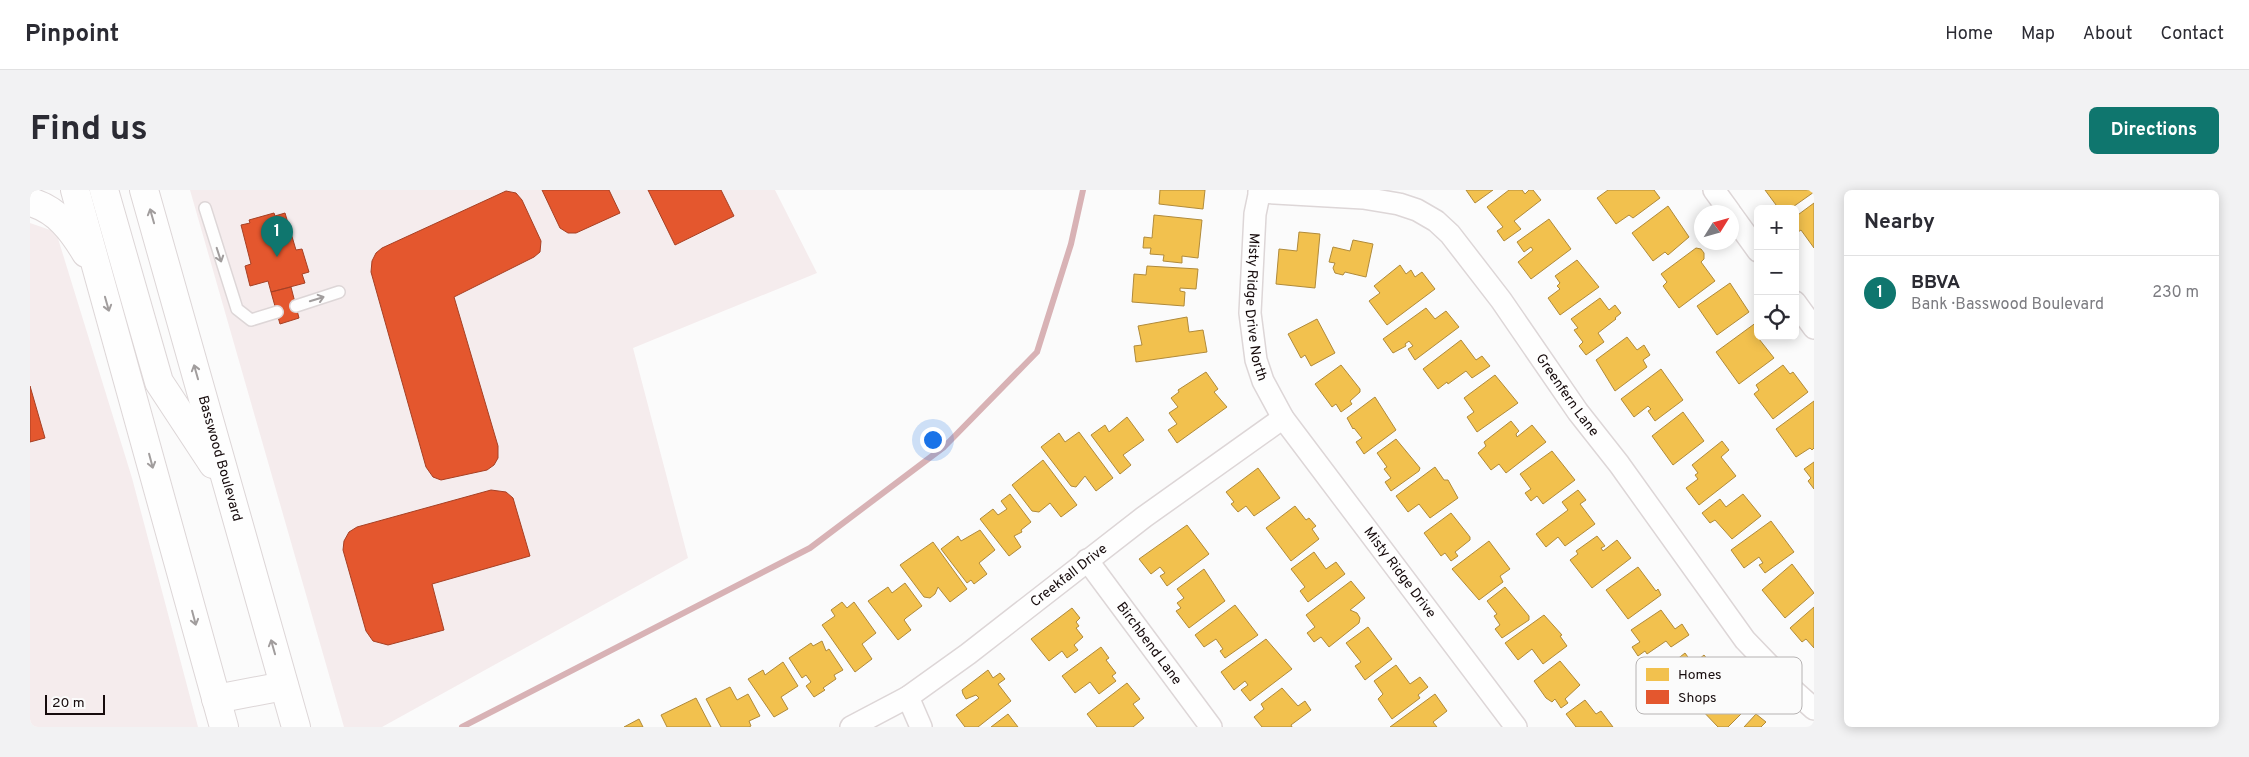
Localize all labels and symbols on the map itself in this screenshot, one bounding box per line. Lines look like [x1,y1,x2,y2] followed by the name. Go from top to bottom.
[1694,205,1739,250] north arrow
[146,208,156,224] one-way arrow
[261,216,293,257] pin: 1
[1241,232,1271,383] street label: Misty Ridge Drive North
[215,246,225,262] one-way arrow
[309,293,325,303] one-way arrow
[103,296,113,312] one-way arrow
[1532,350,1603,440] street label: Greenfern Lane
[190,365,200,381] one-way arrow
[194,393,246,523] street label: Basswood Boulevard
[920,427,946,453] your location
[146,453,156,469] one-way arrow
[1360,524,1439,622] street label: Misty Ridge Drive
[1027,540,1111,611] street label: Creekfall Drive
[1113,599,1185,688] street label: Birchbend Lane
[189,609,199,625] one-way arrow
[268,639,277,655] one-way arrow
[1636,657,1802,714] legend
[1678,667,1722,684] text: Homes
[1678,690,1717,707] text: Shops
[45,692,105,715] scale bar

